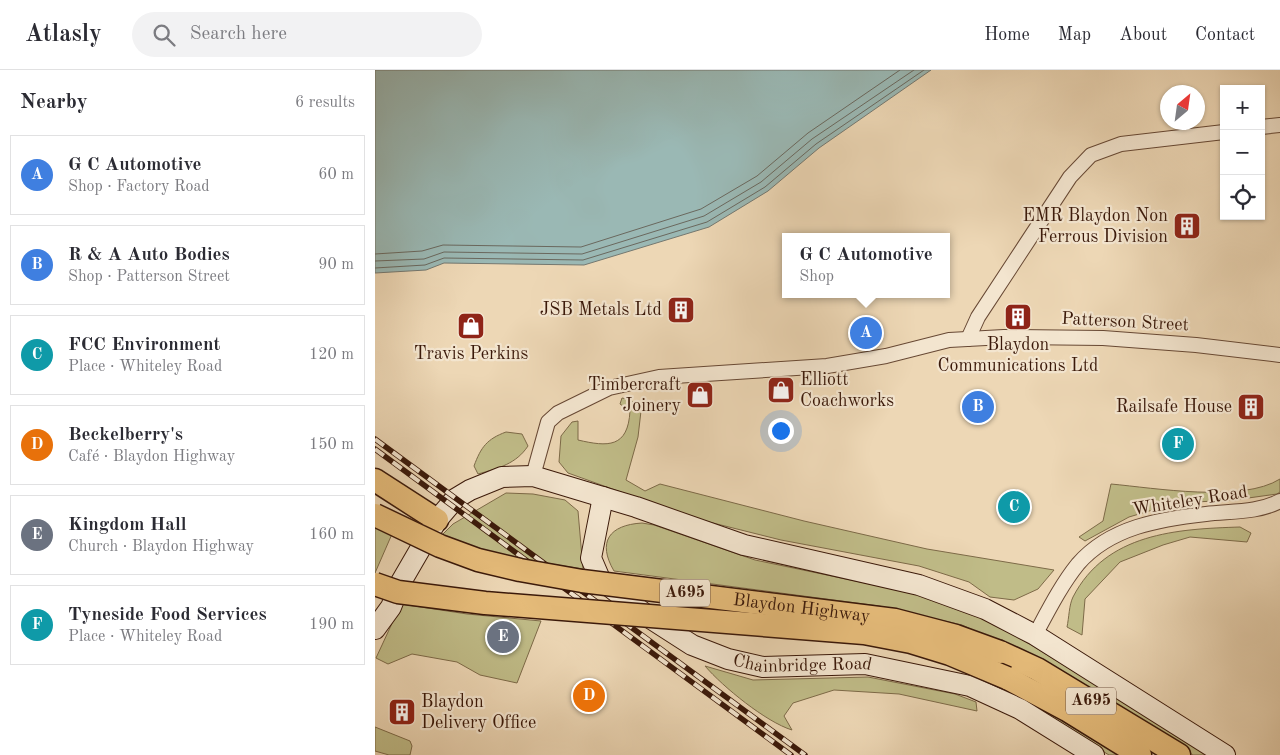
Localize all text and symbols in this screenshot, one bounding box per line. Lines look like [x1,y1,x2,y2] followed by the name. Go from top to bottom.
[132,12,482,57] search box
[150,21,178,49] icon: search
[25,23,102,47] text: Atlasly
[190,25,287,44] text: Search here
[984,26,1030,44] text: Home
[1058,26,1091,44] text: Map
[1119,26,1167,44] text: About
[1195,26,1255,44] text: Contact
[1160,85,1205,130] north arrow
[1220,85,1265,220] map controls
[1220,85,1265,130] button: +
[20,92,88,113] text: Nearby
[295,95,355,111] text: 6 results
[1220,130,1265,175] button: −
[68,156,201,175] text: G C Automotive
[31,167,43,183] text: A
[318,167,354,183] text: 60 m
[1220,175,1265,220] button: locate
[68,179,210,195] text: Shop · Factory Road
[1022,207,1168,246] place label: EMR Blaydon Non Ferrous Division
[1172,211,1202,241] building icon: EMR Blaydon Non Ferrous Division
[782,233,950,298] popup
[68,246,230,265] text: R & A Auto Bodies
[799,246,933,265] text: G C Automotive
[31,257,43,273] text: B
[318,257,354,273] text: 90 m
[68,269,230,285] text: Shop · Patterson Street
[799,269,834,285] text: Shop
[666,295,696,325] building icon: JSB Metals Ltd
[540,301,662,319] place label: JSB Metals Ltd
[1003,302,1033,332] building icon: Blaydon Communications Ltd
[1061,310,1189,334] street label: Patterson Street
[456,311,486,341] shop icon: Travis Perkins
[850,314,882,352] pin: A
[68,336,221,355] text: FCC Environment
[938,336,1098,375] place label: Blaydon Communications Ltd
[414,345,528,363] place label: Travis Perkins
[32,347,42,363] text: C
[309,347,354,363] text: 120 m
[68,359,222,375] text: Place · Whiteley Road
[800,371,894,410] place label: Elliott Coachworks
[766,375,796,405] shop icon: Elliott Coachworks
[588,376,681,415] place label: Timbercraft Joinery
[685,380,715,410] shop icon: Timbercraft Joinery
[962,388,994,426] pin: B
[1236,392,1266,422] building icon: Railsafe House
[1116,398,1232,416] place label: Railsafe House
[768,418,794,444] your location
[1162,425,1194,463] pin: F
[68,426,183,445] text: Beckelberry's
[31,437,43,453] text: D
[309,437,354,453] text: 150 m
[68,449,235,465] text: Café · Blaydon Highway
[1131,483,1249,519] street label: Whiteley Road
[998,488,1030,526] pin: C
[68,516,187,535] text: Kingdom Hall
[31,527,43,543] text: E
[309,527,354,543] text: 160 m
[68,539,254,555] text: Church · Blaydon Highway
[660,579,710,606] road number: A695
[732,591,872,626] street label: Blaydon Highway
[68,606,267,625] text: Tyneside Food Services
[32,617,42,633] text: F
[309,617,354,633] text: 190 m
[487,618,519,656] pin: E
[68,629,222,645] text: Place · Whiteley Road
[731,651,874,676] street label: Chainbridge Road
[573,677,605,715] pin: D
[1066,688,1116,714] road number: A695
[421,693,536,732] place label: Blaydon Delivery Office
[387,697,417,727] building icon: Blaydon Delivery Office

